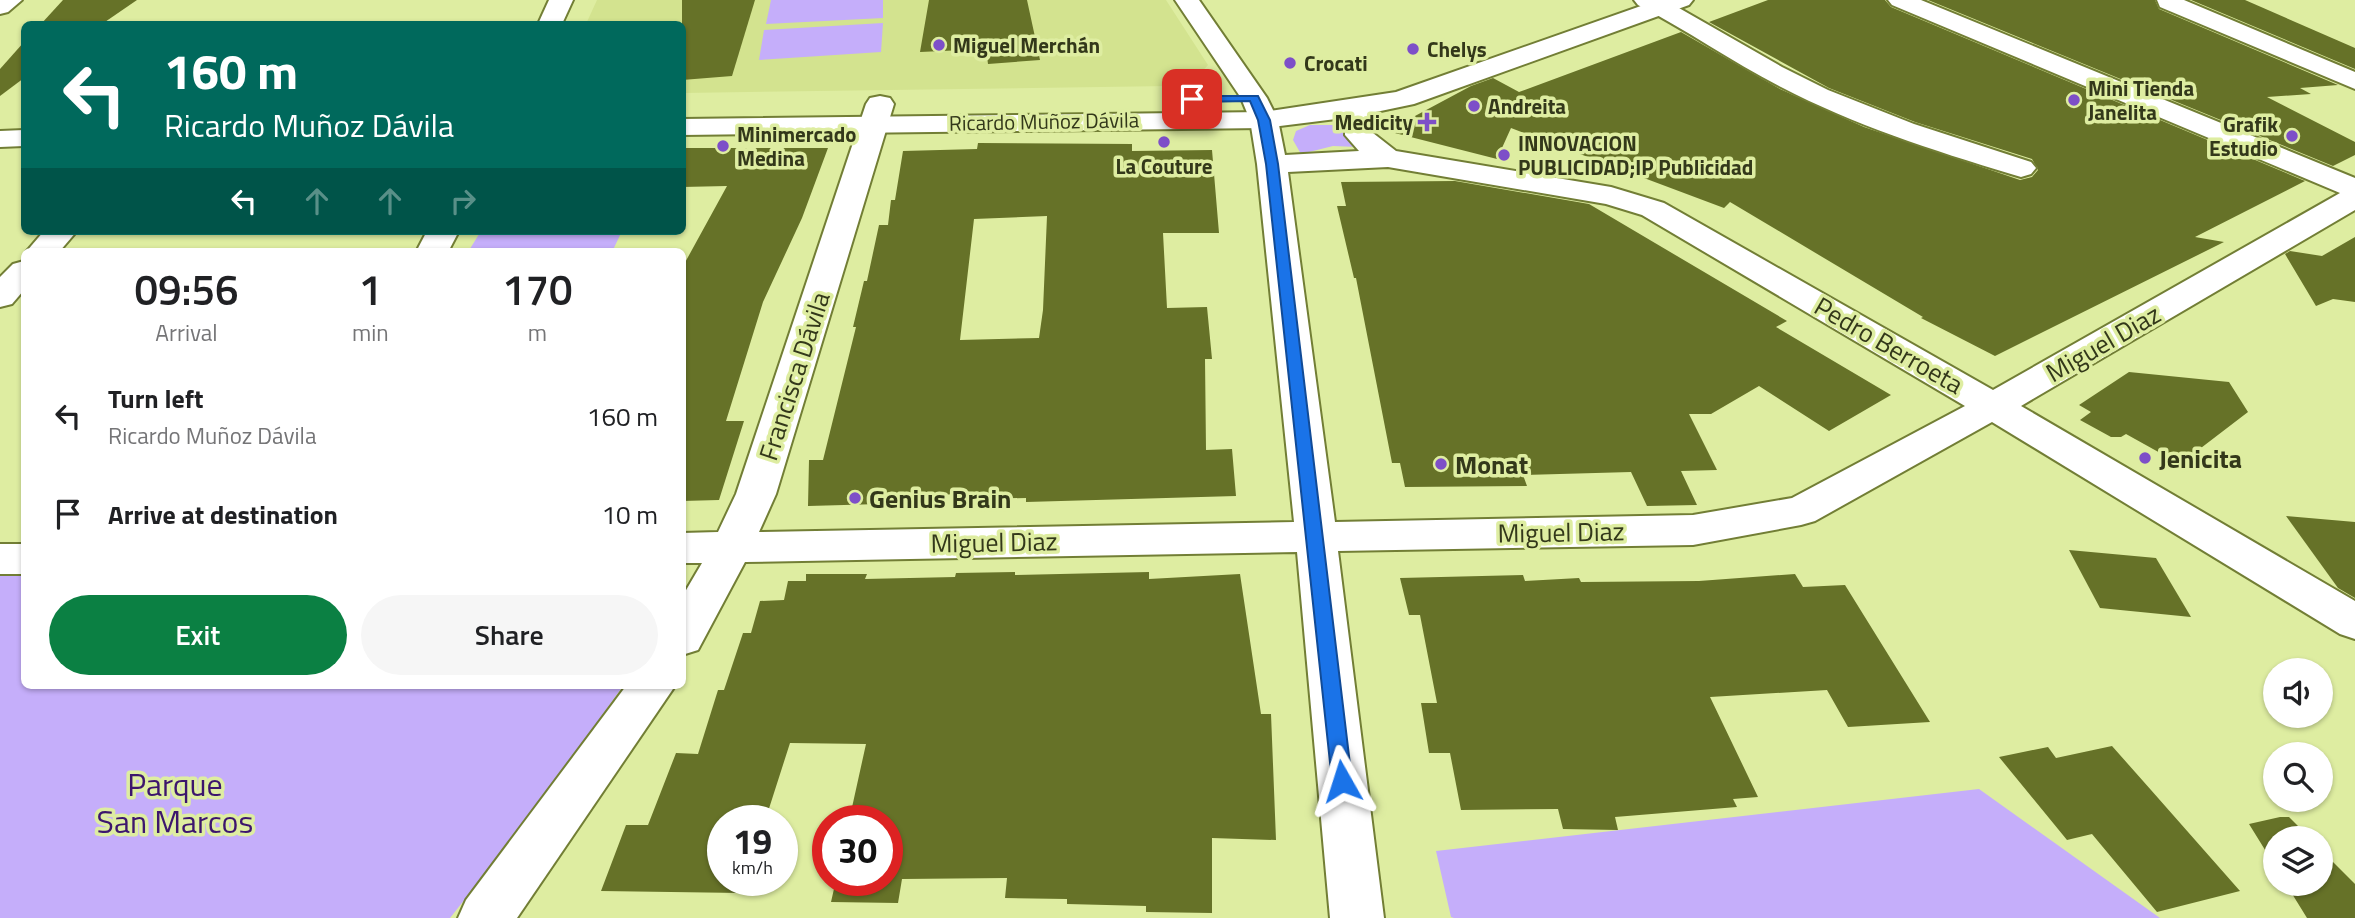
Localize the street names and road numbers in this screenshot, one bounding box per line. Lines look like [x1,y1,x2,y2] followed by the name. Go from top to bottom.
[949,103,1140,139] street label: Ricardo Muñoz Dávila
[748,287,840,465] street label: Francisca Dávila
[1807,287,1971,403] street label: Pedro Berroeta
[2038,294,2168,392] street label: Miguel Diaz
[1497,511,1625,553] street label: Miguel Diaz
[930,521,1058,563] street label: Miguel Diaz

